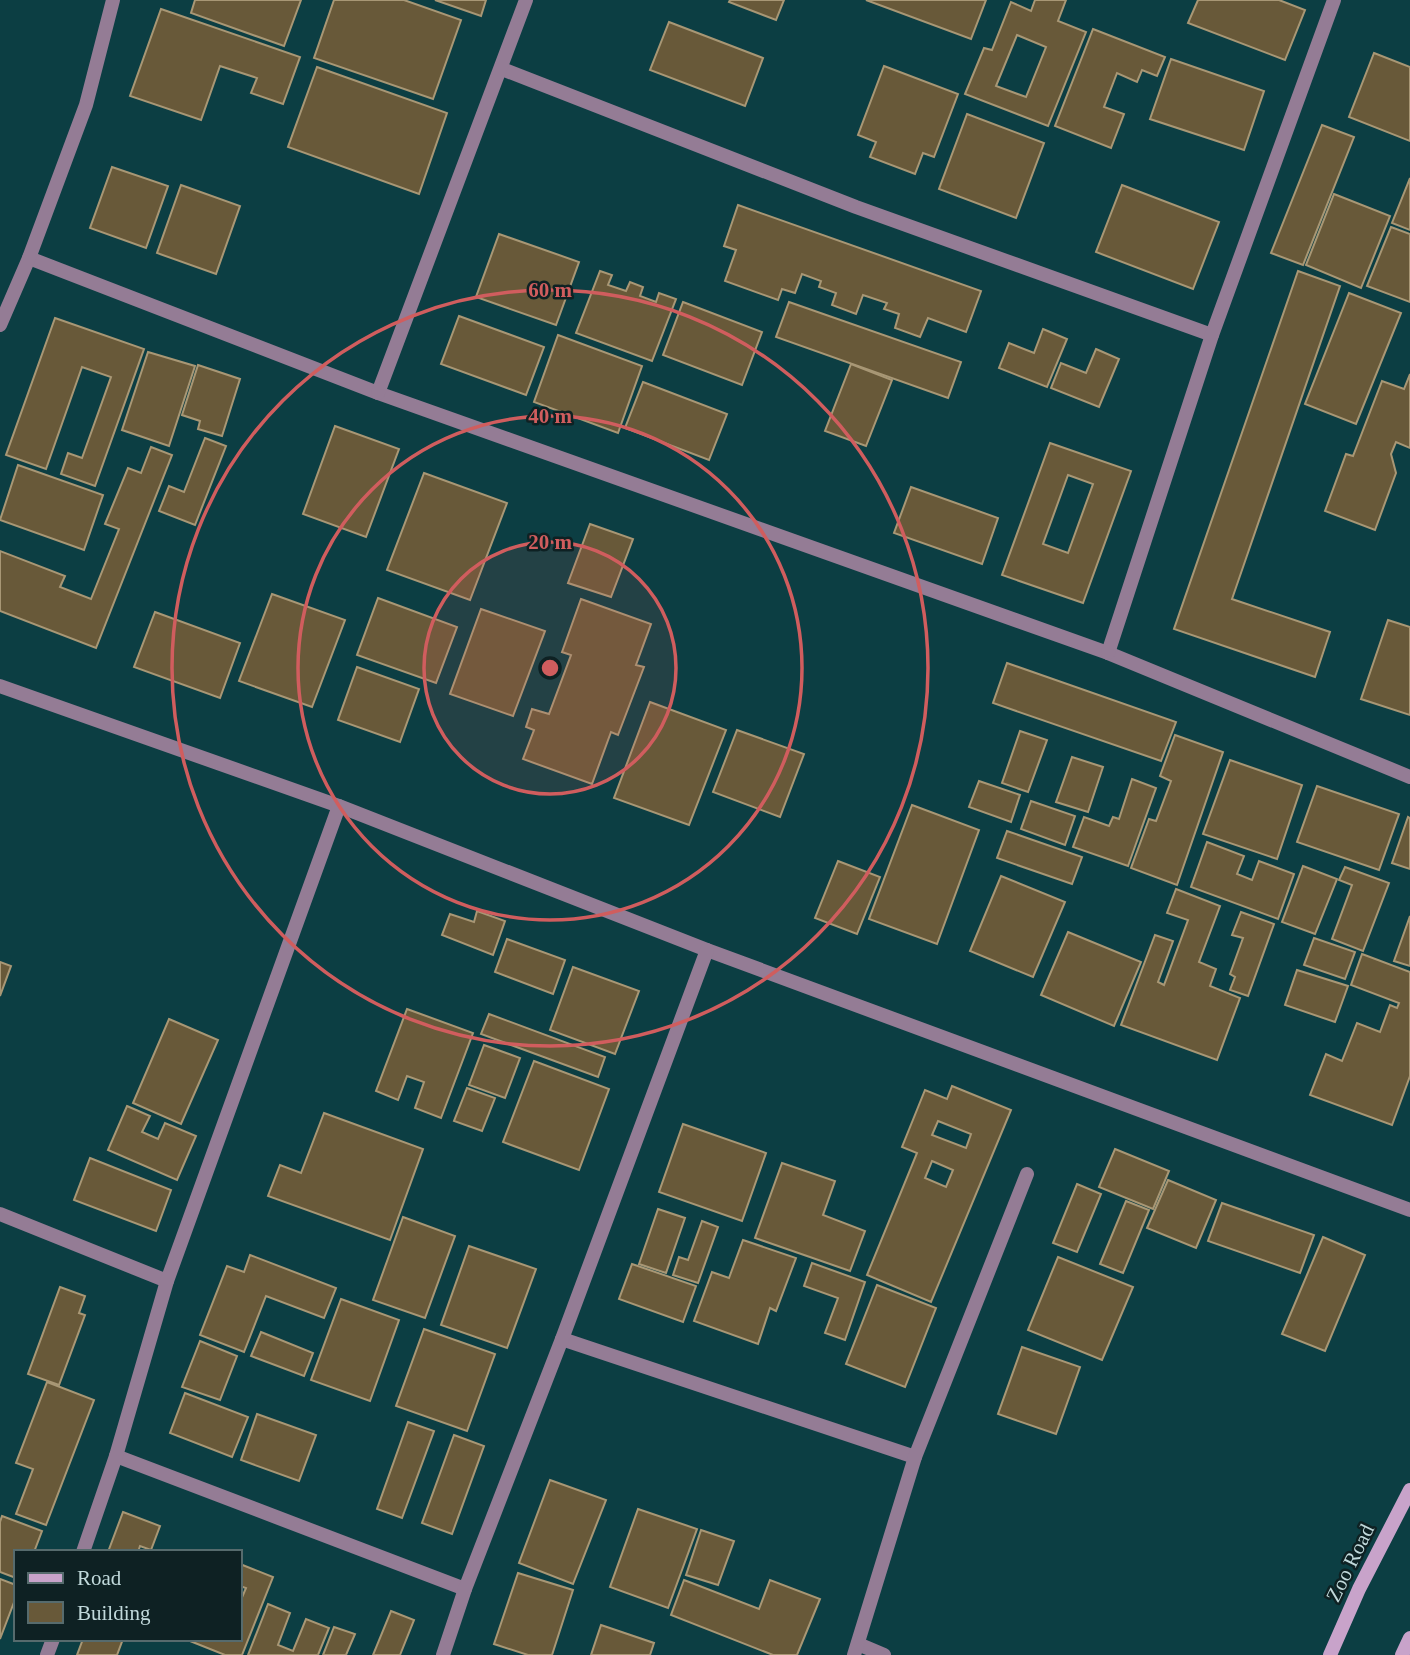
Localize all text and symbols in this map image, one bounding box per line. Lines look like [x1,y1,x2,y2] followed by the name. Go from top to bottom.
[528,278,572,302] text: 60 m
[528,404,572,428] text: 40 m
[528,530,572,554] text: 20 m
[538,656,562,680] centre of rings
[1321,1520,1379,1606] street label: Zoo Road
[14,1550,242,1641] legend
[77,1566,122,1590] text: Road
[77,1601,151,1625] text: Building

